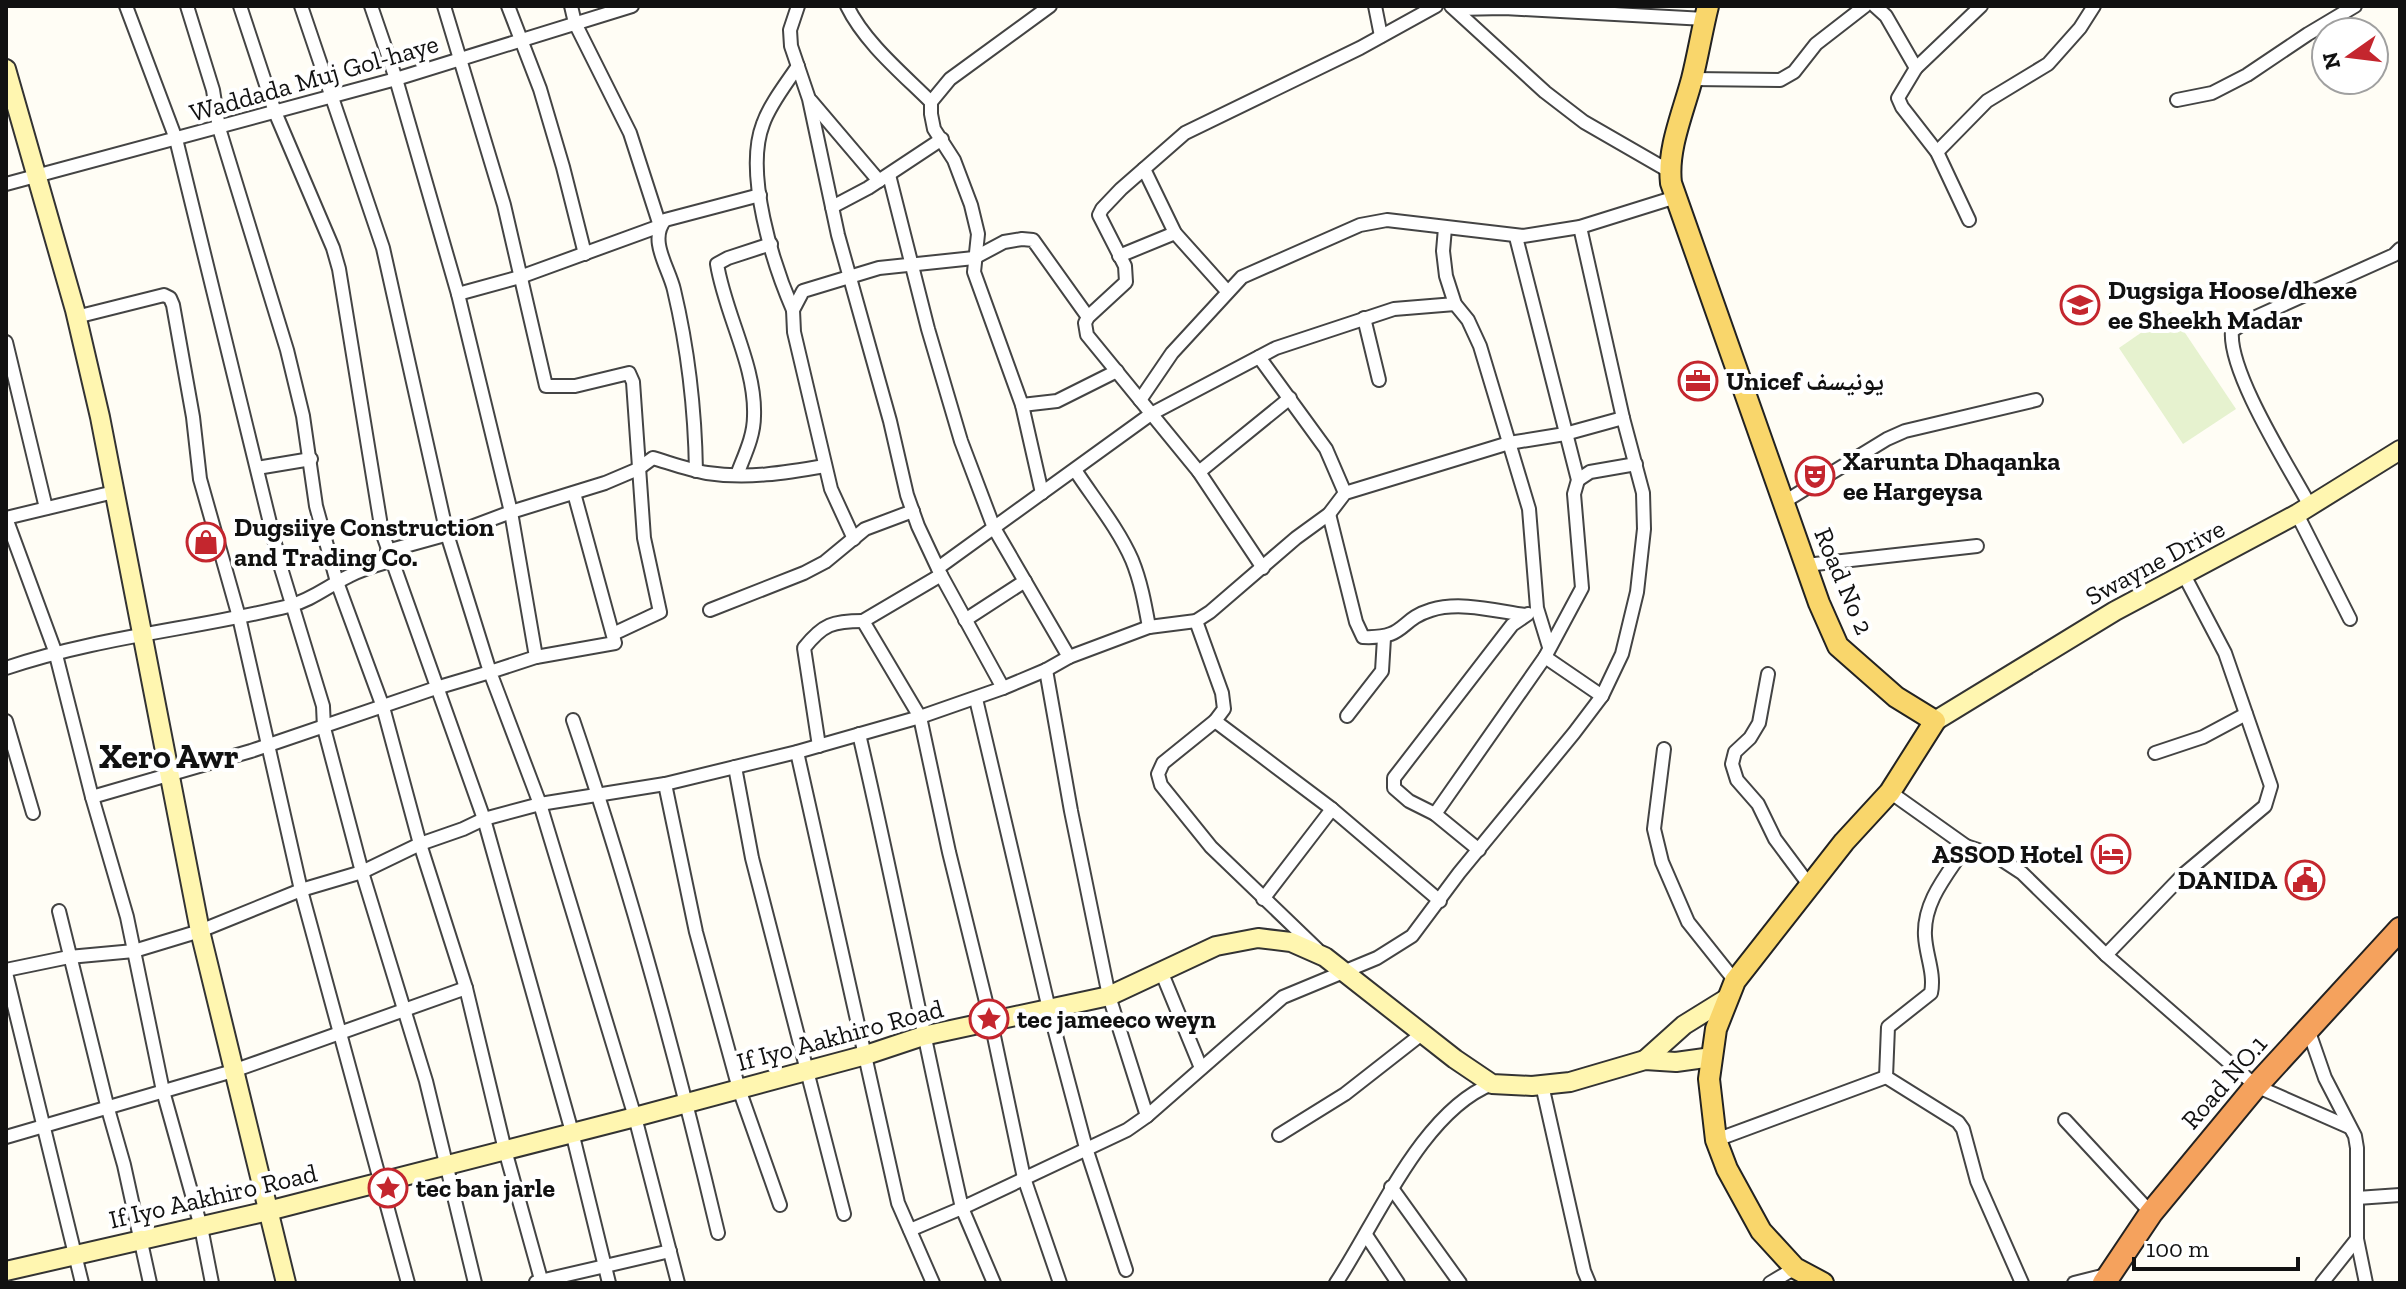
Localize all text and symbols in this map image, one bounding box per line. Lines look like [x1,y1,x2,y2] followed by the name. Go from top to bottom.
[2310,16,2390,96] north arrow
[186,27,442,129] street label: Waddada Muj Gol-haye
[2316,49,2346,72] text: N
[2108,274,2357,336] place label: Dugsiga Hoose/dhexe ee Sheekh Madar
[2059,284,2101,326] school or university icon: Dugsiga Hoose/dhexe ee Sheekh Madar
[1677,360,1719,402] office icon: Unicef يونيسف
[1726,365,1884,397] place label: Unicef يونيسف
[1843,445,2060,507] place label: Xarunta Dhaqanka ee Hargeysa
[1794,455,1836,497] theatre icon: Xarunta Dhaqanka ee Hargeysa
[234,511,495,573] place label: Dugsiiye Construction and Trading Co.
[2080,512,2230,612] street label: Swayne Drive
[185,521,227,563] shop icon: Dugsiiye Construction and Trading Co.
[1807,523,1881,639] street label: Road No 2
[99,736,239,777] district label: Xero Awr
[2090,833,2132,875] hotel icon: ASSOD Hotel
[1932,838,2083,870] place label: ASSOD Hotel
[2284,859,2326,901] public building icon: DANIDA
[2178,864,2277,896] place label: DANIDA
[733,992,947,1078] street label: If Iyo Aakhiro Road
[968,998,1010,1040] place icon: tec jameeco weyn
[1017,1003,1216,1035] place label: tec jameeco weyn
[2174,1028,2274,1136] street label: Road NO.1
[106,1157,320,1235] street label: If Iyo Aakhiro Road
[367,1167,409,1209] place icon: tec ban jarle
[416,1172,556,1204] place label: tec ban jarle
[2134,1221,2298,1271] scale bar
[2146,1234,2209,1263] text: 100 m

